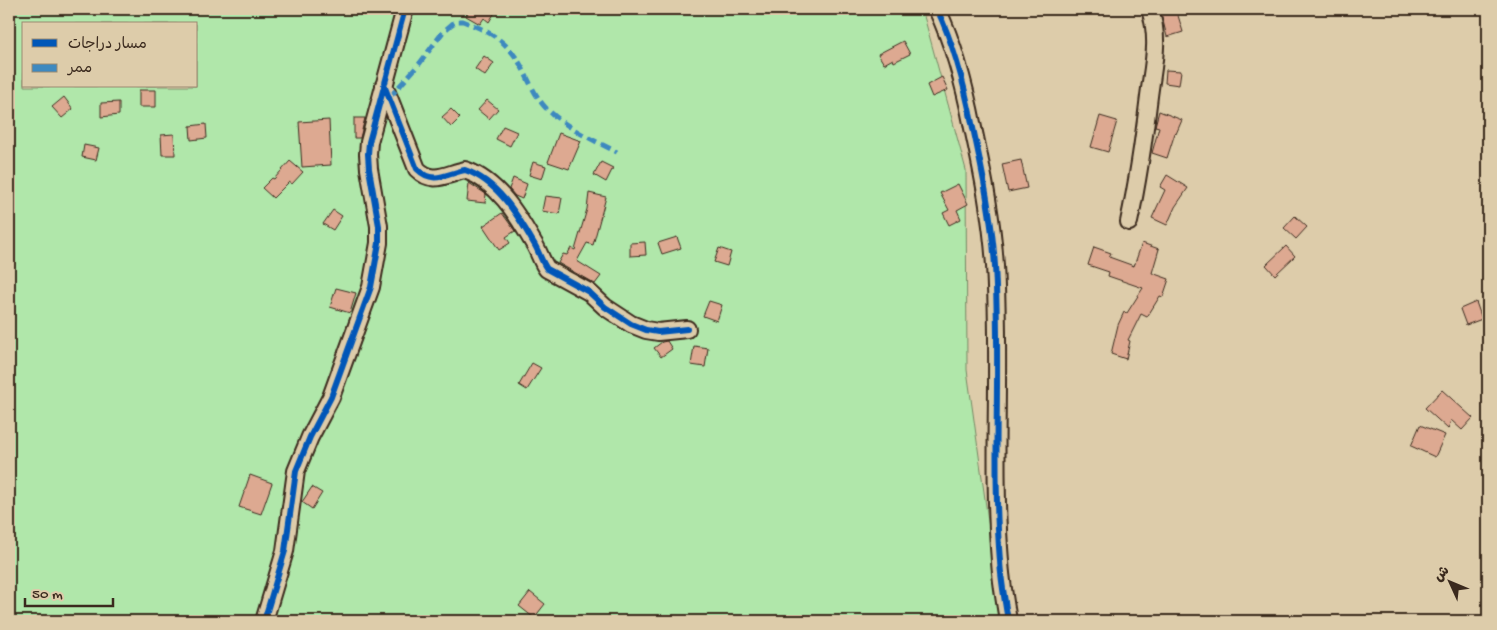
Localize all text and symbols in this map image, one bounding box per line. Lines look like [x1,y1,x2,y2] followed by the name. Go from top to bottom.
[22,22,198,88] legend
[68,36,147,54] text: مسار دراجات
[66,60,92,78] text: ممر
[1424,558,1474,608] north arrow
[1431,563,1454,586] text: ش
[25,575,112,607] scale bar
[32,586,63,604] text: 50 m

